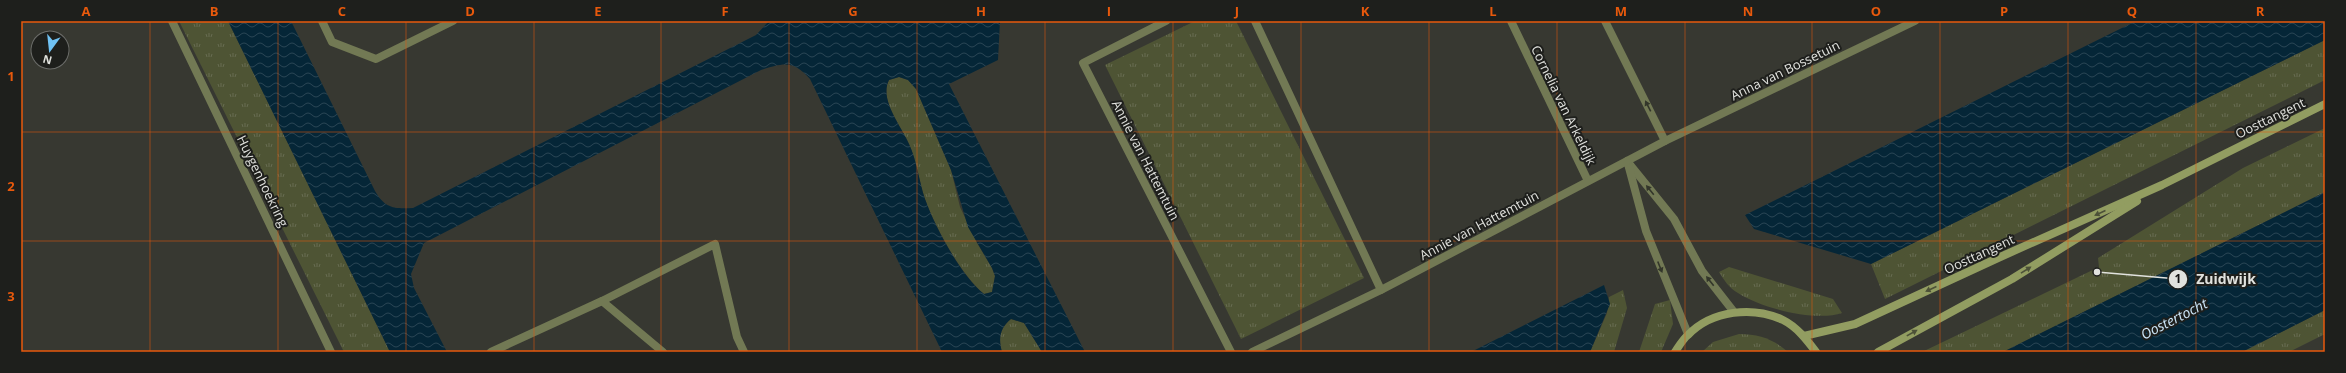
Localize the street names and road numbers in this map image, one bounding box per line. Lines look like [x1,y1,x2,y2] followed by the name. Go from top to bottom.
[1727,36,1843,104] street label: Anna van Bossetuin
[1527,42,1601,168] street label: Cornelia van Arkeldijk
[2232,93,2308,143] street label: Oosttangent
[1108,97,1184,223] street label: Annie van Hattemtuin
[233,132,293,230] street label: Huygenhoekring
[1416,186,1542,264] street label: Annie van Hattemtuin
[1941,230,2017,278] street label: Oosttangent

